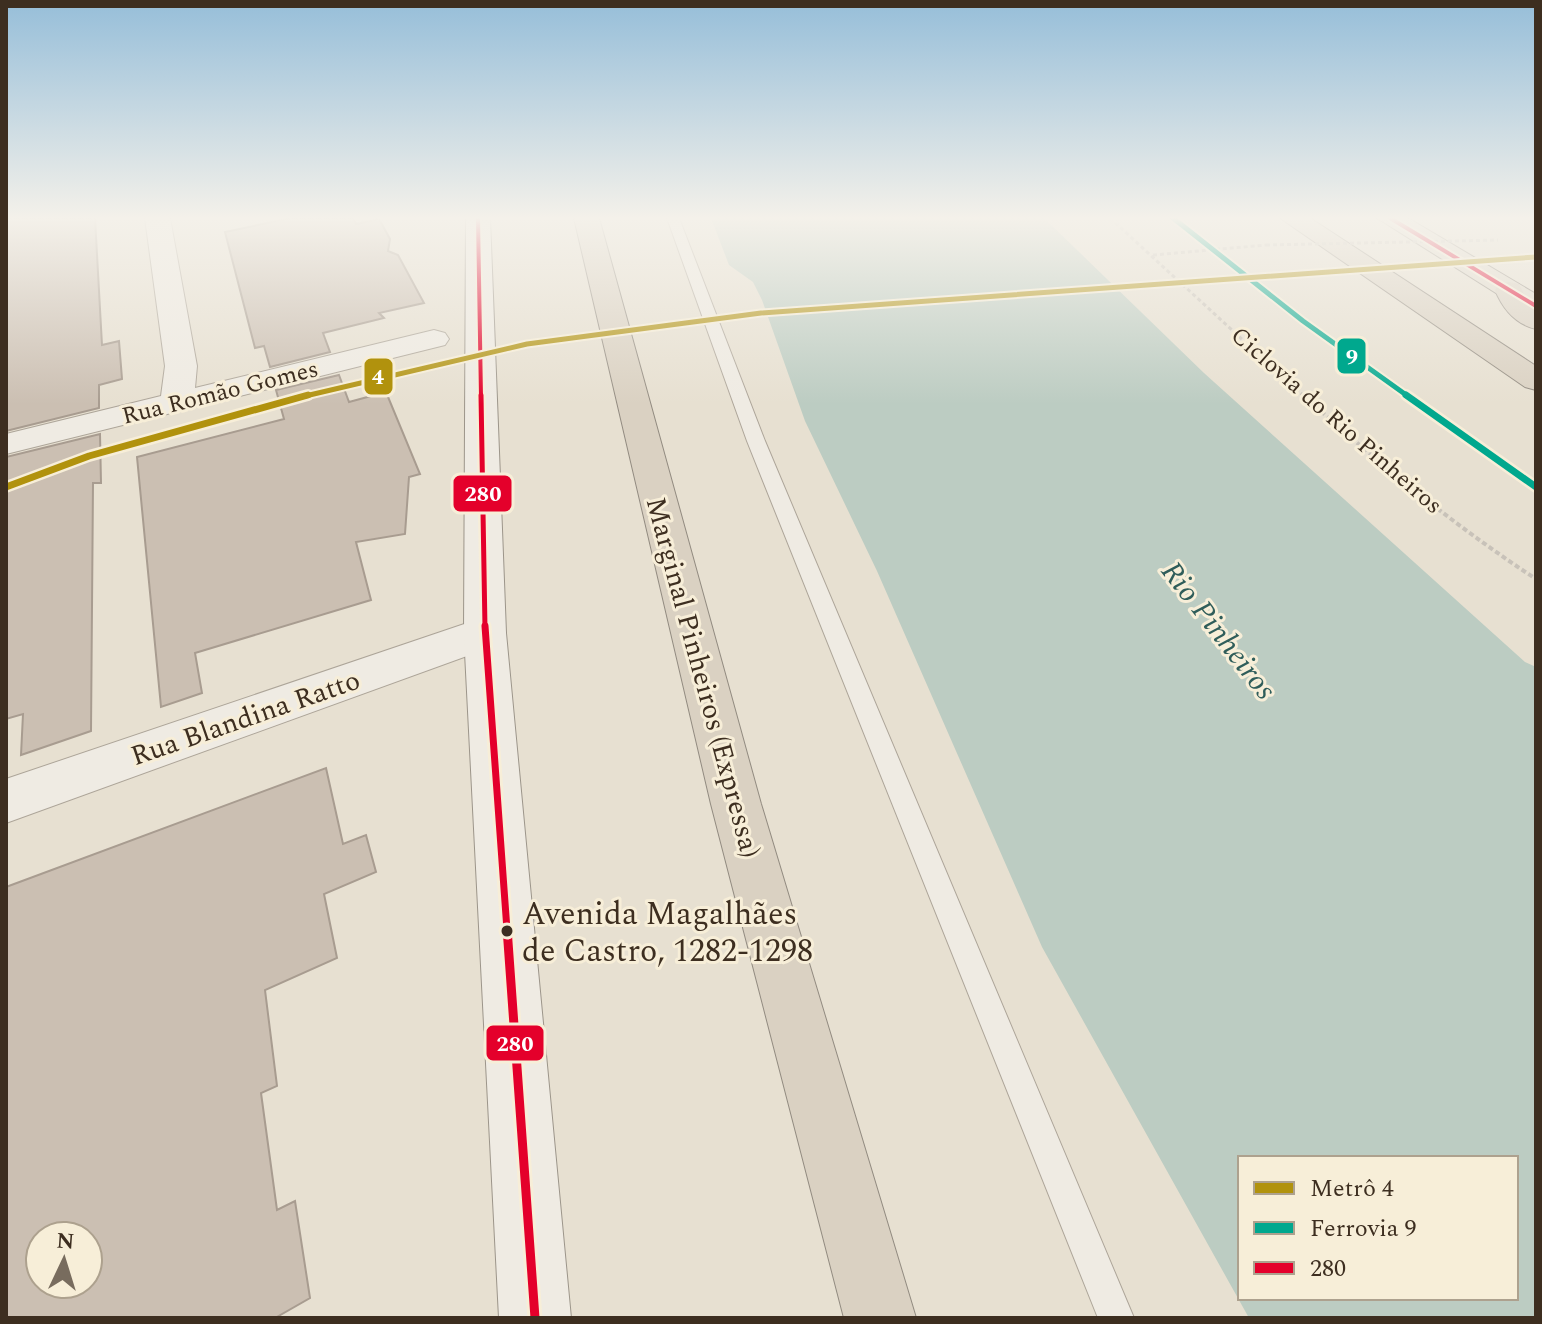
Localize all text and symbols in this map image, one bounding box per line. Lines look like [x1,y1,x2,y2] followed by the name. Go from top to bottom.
[1222,318,1450,523] street label: Ciclovia do Rio Pinheiros
[1336,337,1367,375] line badge: 9
[1346,341,1358,374] text: 9
[118,351,322,435] street label: Rua Romão Gomes
[363,357,394,396] line badge: 4
[372,361,385,394] text: 4
[452,474,513,513] line badge: 280
[464,478,502,511] text: 280
[634,492,771,863] street label: Marginal Pinheiros (Expressa)
[1149,551,1288,710] water label: Rio Pinheiros
[125,659,366,778] street label: Rua Blandina Ratto
[522,890,813,976] place label: Avenida Magalhães de Castro, 1282-1298
[499,923,515,939] marker: Avenida Magalhães de Castro, 1282-1298
[485,1024,545,1062] line badge: 280
[496,1028,534,1061] text: 280
[1238,1156,1518,1300] legend
[1310,1171,1394,1207] text: Metrô 4
[1310,1211,1416,1247] text: Ferrovia 9
[24,1220,104,1300] north arrow
[55,1224,75,1259] text: N
[1310,1251,1346,1287] text: 280

